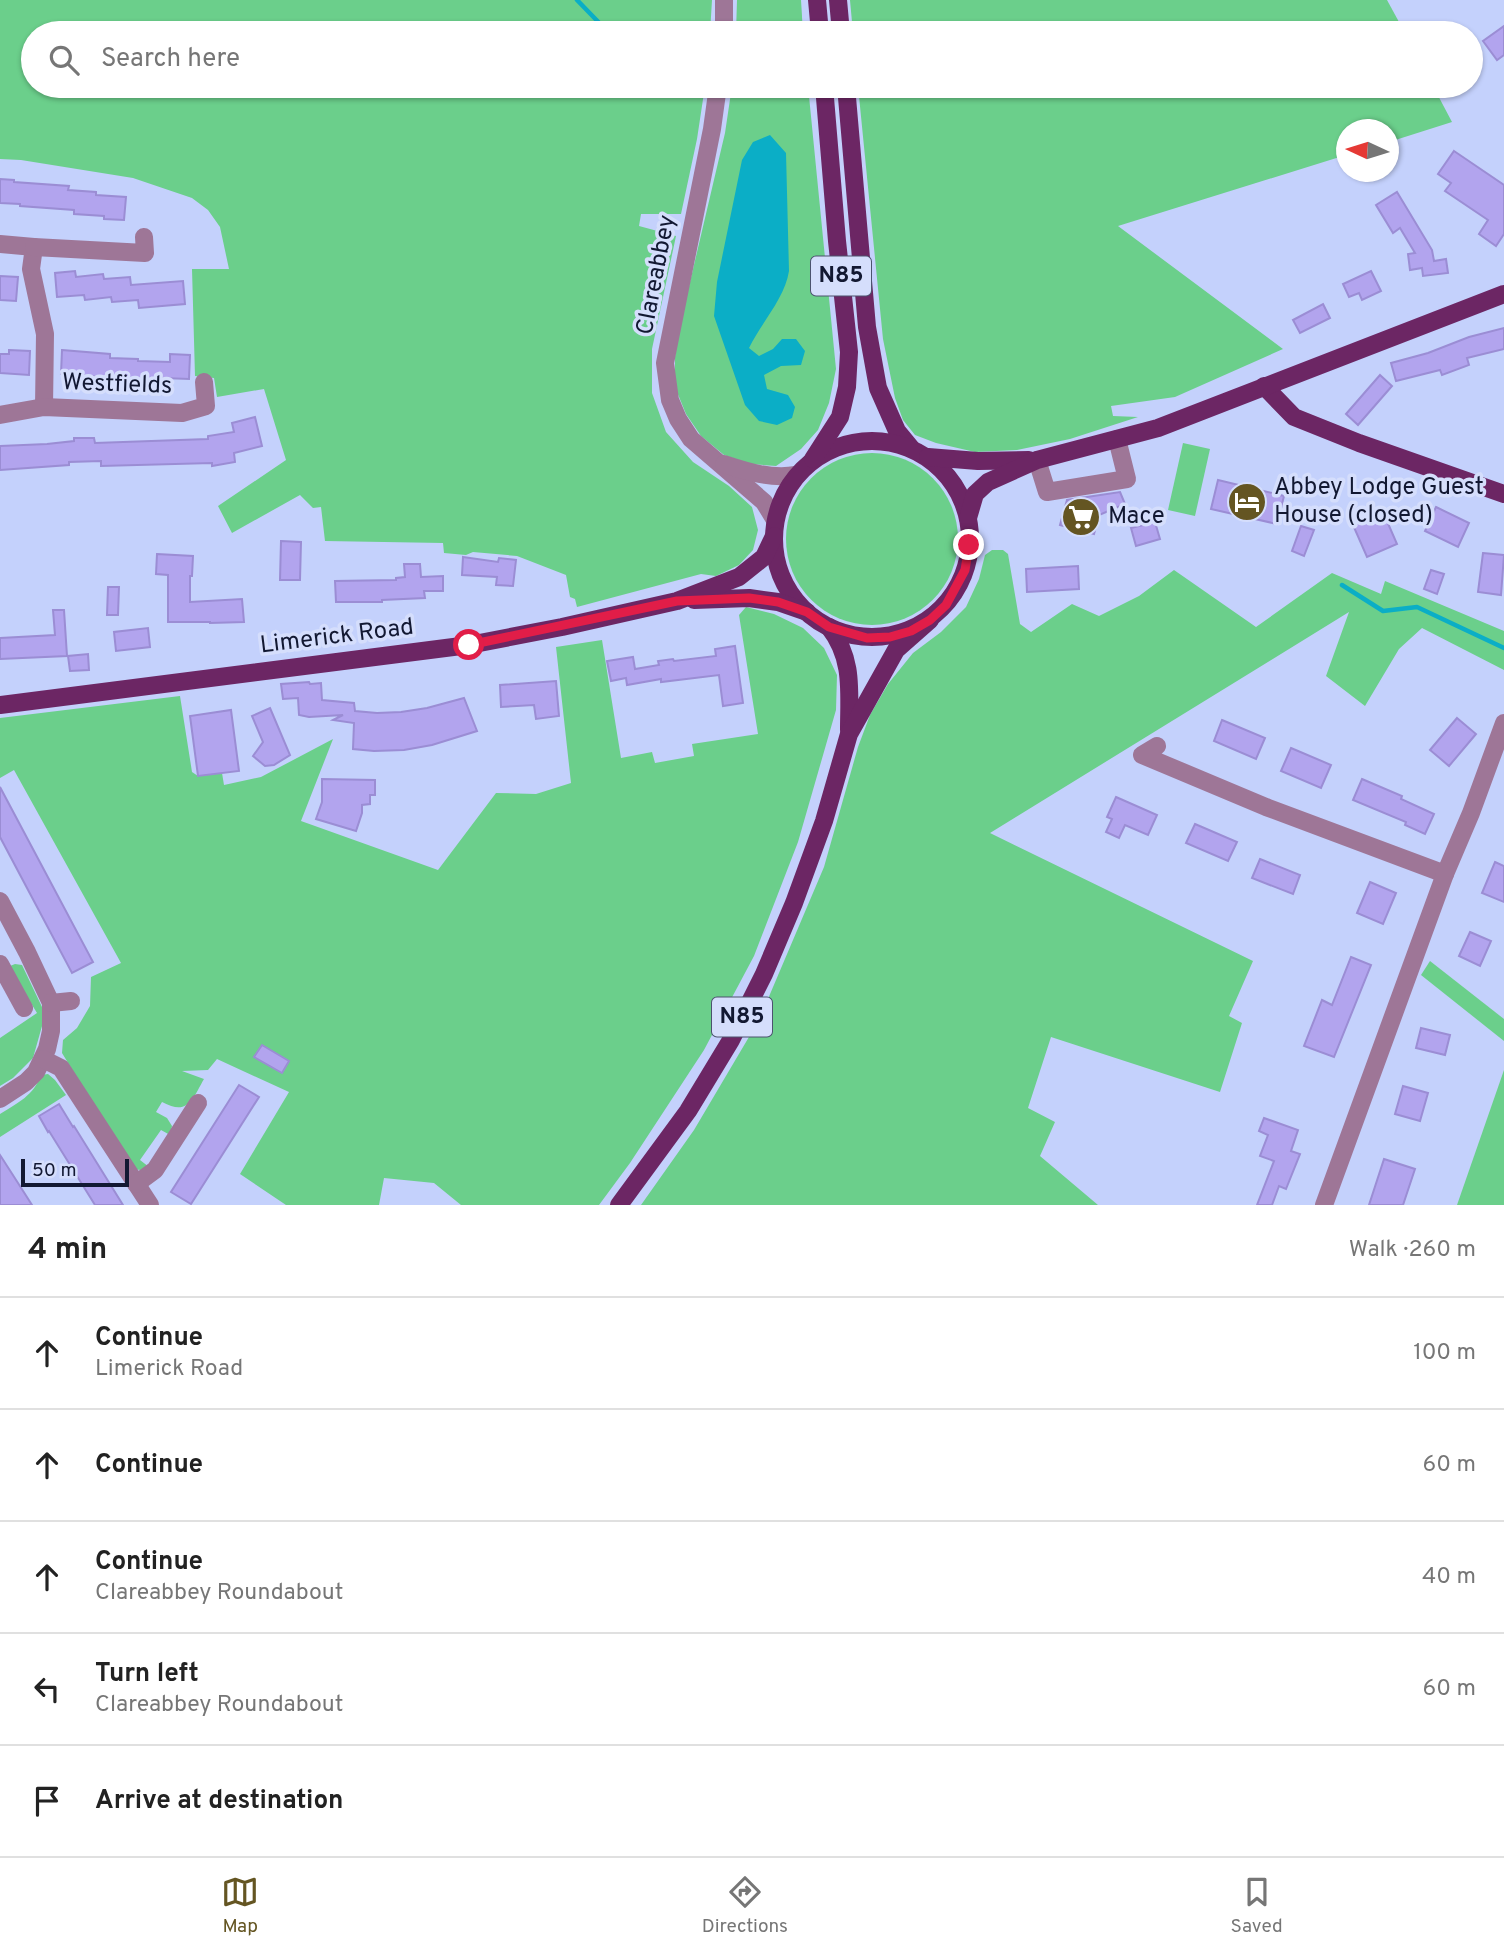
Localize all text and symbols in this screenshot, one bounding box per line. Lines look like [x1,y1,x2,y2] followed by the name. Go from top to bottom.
[21,21,1483,98] search box
[45,41,83,79] icon: search
[101,43,240,76] text: Search here
[1336,119,1399,182] north arrow
[631,213,683,337] street label: Clareabbey
[811,256,871,296] road number: N85
[61,368,173,402] street label: Westfields
[1274,473,1484,531] place label: Abbey Lodge Guest House (closed)
[1226,481,1268,523] hotel icon: Abbey Lodge Guest House (closed)
[1060,496,1102,538] supermarket icon: Mace
[1108,502,1165,532] place label: Mace
[953,529,984,560] route end
[258,613,416,661] street label: Limerick Road
[453,629,484,660] route start
[712,998,772,1036] road number: N85
[21,1156,130,1188] scale bar
[32,1159,77,1183] text: 50 m
[28,1232,107,1269] text: 4 min
[1349,1236,1476,1265] text: Walk · 260 m
[95,1322,203,1355] text: Continue
[28,1334,66,1372] icon: ahead
[1413,1339,1476,1368] text: 100 m
[95,1355,243,1384] text: Limerick Road
[28,1446,66,1484] icon: ahead
[95,1449,203,1482] text: Continue
[1423,1451,1476,1480] text: 60 m
[95,1546,203,1579] text: Continue
[28,1558,66,1596] icon: ahead
[1422,1563,1476,1592] text: 40 m
[95,1579,344,1608] text: Clareabbey Roundabout
[95,1658,199,1691] text: Turn left
[28,1670,66,1708] icon: left
[1423,1675,1476,1704] text: 60 m
[95,1691,344,1720] text: Clareabbey Roundabout
[28,1782,66,1820] icon: arrive
[95,1785,343,1818] text: Arrive at destination
[221,1873,259,1939] tab: Map
[702,1873,788,1939] tab: Directions
[1231,1873,1283,1939] tab: Saved

